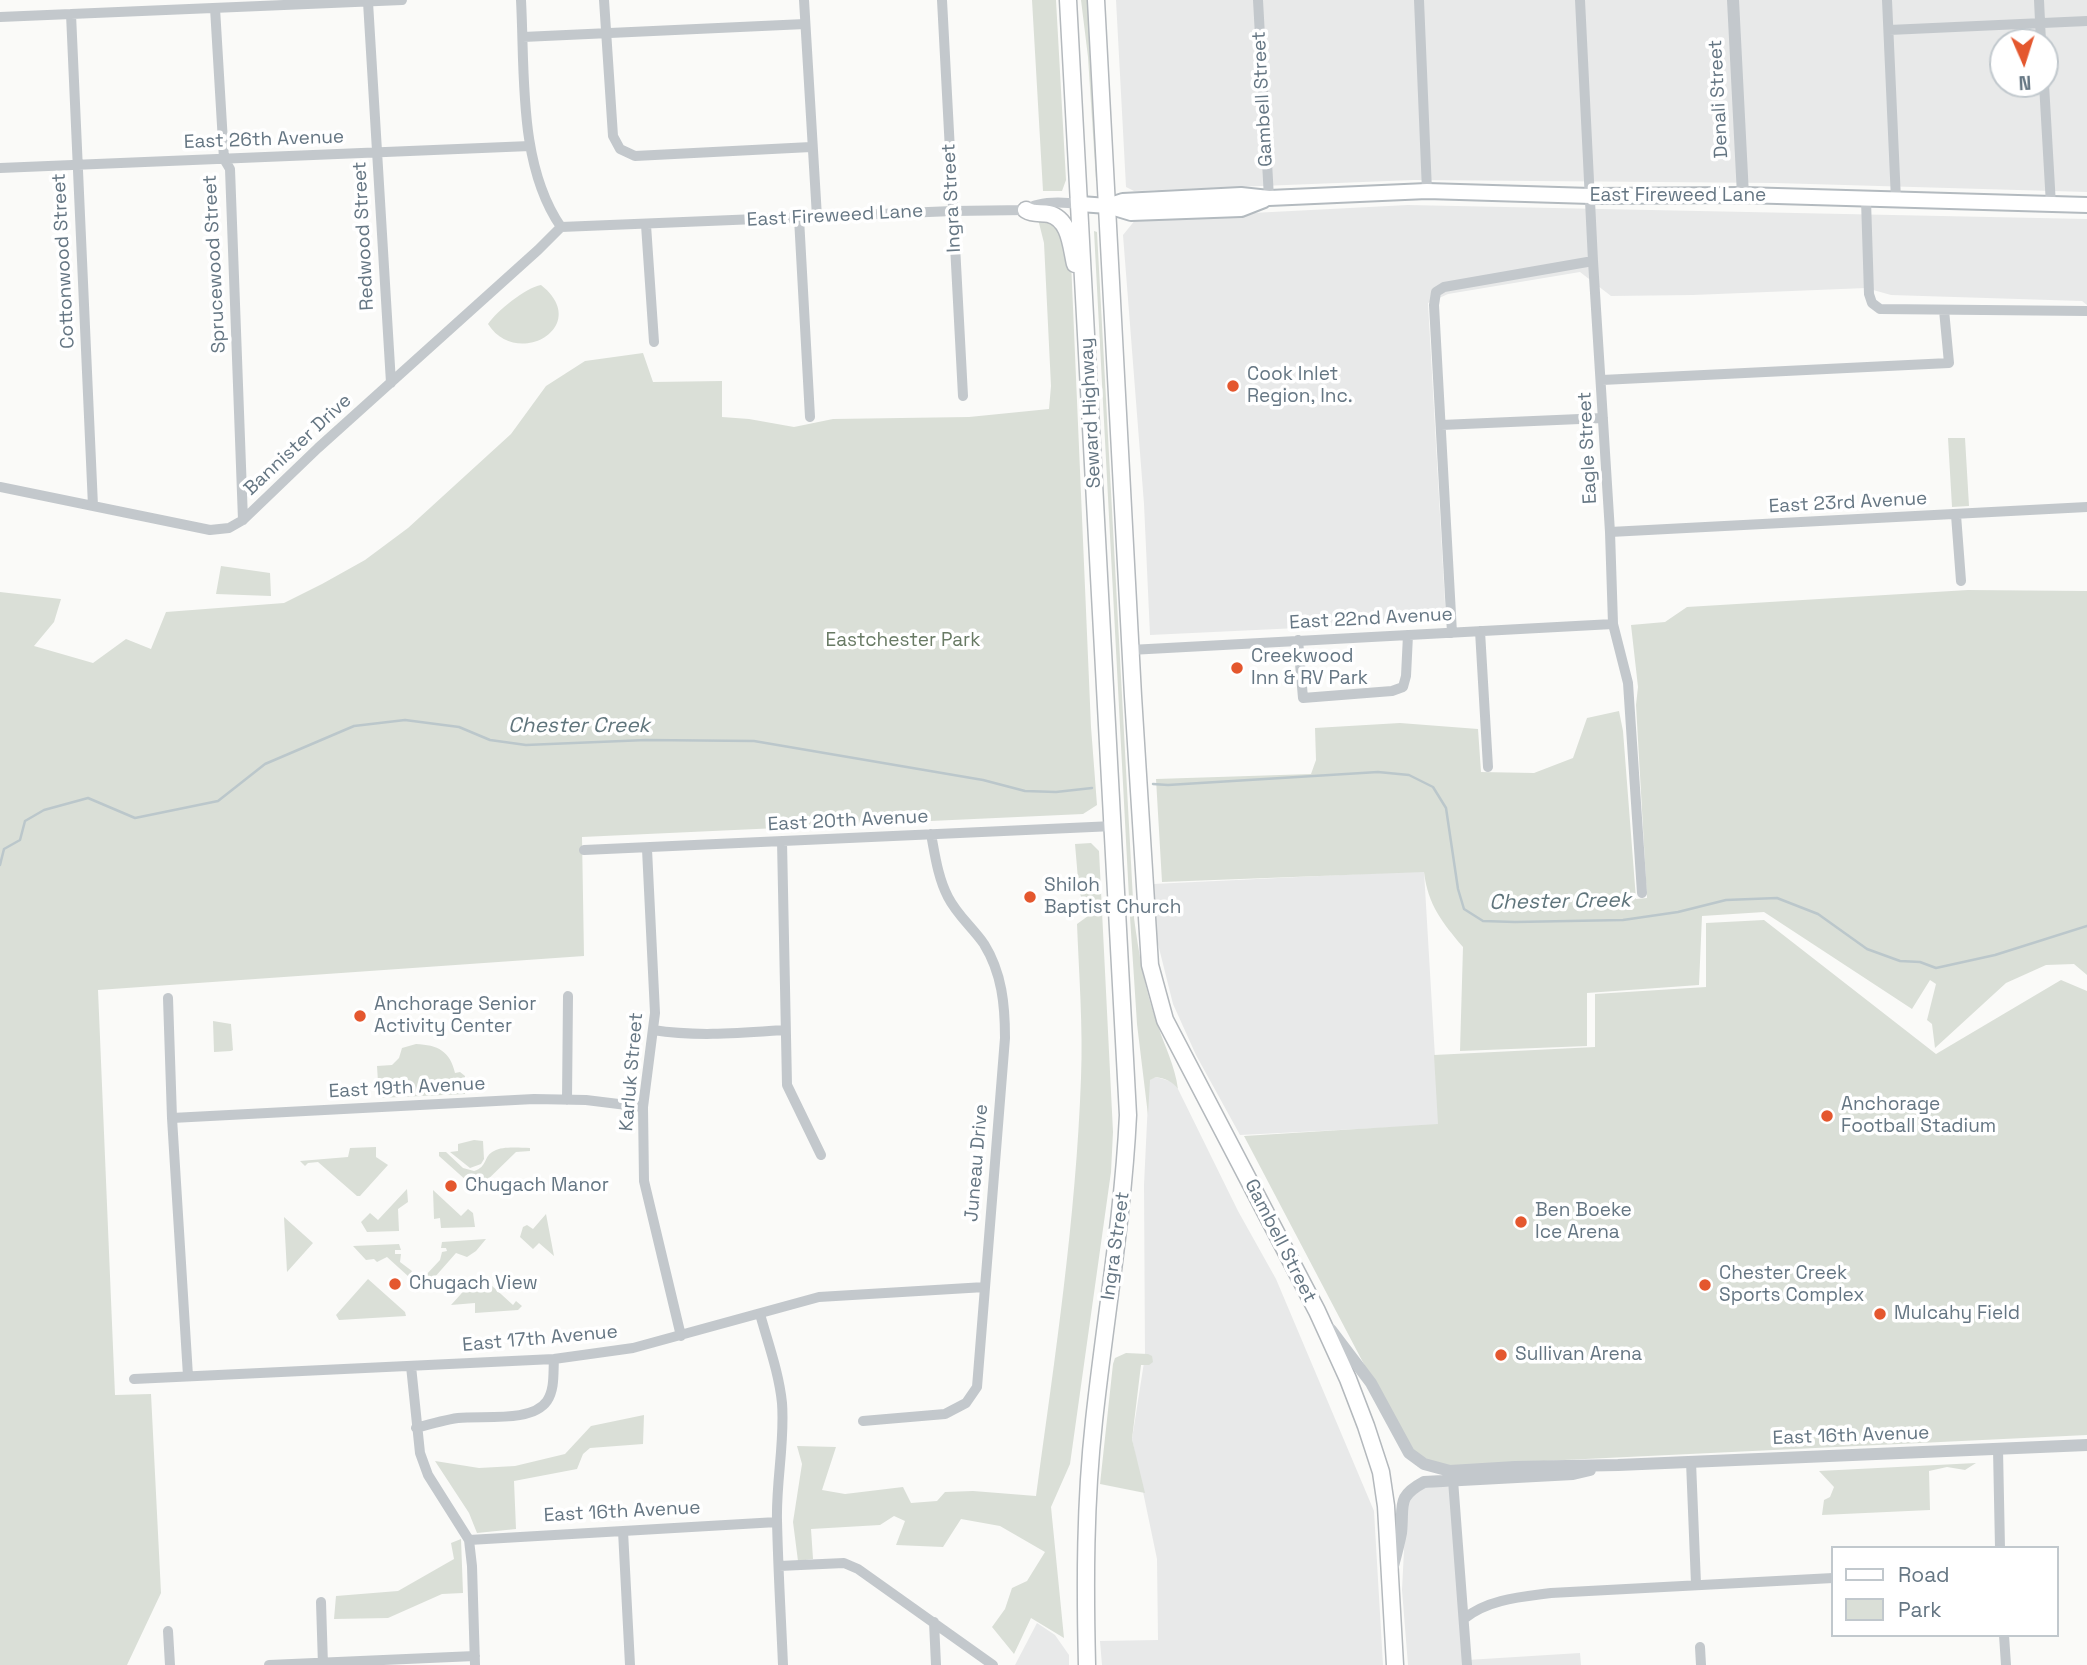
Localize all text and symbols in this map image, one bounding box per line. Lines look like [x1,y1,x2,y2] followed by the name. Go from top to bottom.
[1989,28,2059,98] north arrow
[1248,31,1278,167] street label: Gambell Street
[1705,39,1733,159] street label: Denali Street
[2018,70,2032,95] text: N
[183,126,345,154] street label: East 26th Avenue
[938,143,966,253] street label: Ingra Street
[349,161,379,311] street label: Redwood Street
[48,173,80,349] street label: Cottonwood Street
[199,174,231,354] street label: Sprucewood Street
[1590,185,1766,207] street label: East Fireweed Lane
[746,200,924,232] street label: East Fireweed Lane
[1076,337,1106,489] street label: Seward Highway
[1247,364,1352,408] place label: Cook Inlet Region, Inc.
[1225,378,1241,394] marker: Cook Inlet Region, Inc.
[240,389,356,501] street label: Bannister Drive
[1574,391,1602,505] street label: Eagle Street
[1768,487,1928,519] street label: East 23rd Avenue
[1289,603,1453,635] street label: East 22nd Avenue
[826,630,980,652] park label: Eastchester Park
[1251,646,1368,690] place label: Creekwood Inn & RV Park
[1229,660,1245,676] marker: Creekwood Inn & RV Park
[508,713,650,739] water label: Chester Creek
[767,805,929,837] street label: East 20th Avenue
[1044,875,1181,919] place label: Shiloh Baptist Church
[1489,888,1631,916] water label: Chester Creek
[1022,889,1038,905] marker: Shiloh Baptist Church
[374,994,536,1038] place label: Anchorage Senior Activity Center
[352,1008,368,1024] marker: Anchorage Senior Activity Center
[615,1012,649,1132] street label: Karluk Street
[328,1073,486,1103] street label: East 19th Avenue
[1841,1094,1996,1138] place label: Anchorage Football Stadium
[960,1103,994,1223] street label: Juneau Drive
[1819,1108,1835,1124] marker: Anchorage Football Stadium
[465,1175,609,1197] place label: Chugach Manor
[1239,1175,1321,1307] street label: Gambell Street
[443,1178,459,1194] marker: Chugach Manor
[1097,1190,1135,1302] street label: Ingra Street
[1535,1200,1632,1244] place label: Ben Boeke Ice Arena
[1513,1214,1529,1230] marker: Ben Boeke Ice Arena
[1719,1263,1864,1307] place label: Chester Creek Sports Complex
[409,1273,538,1295] place label: Chugach View
[387,1276,403,1292] marker: Chugach View
[1697,1277,1713,1293] marker: Chester Creek Sports Complex
[1894,1303,2020,1325] place label: Mulcahy Field
[1872,1306,1888,1322] marker: Mulcahy Field
[461,1321,619,1357] street label: East 17th Avenue
[1515,1344,1642,1366] place label: Sullivan Arena
[1493,1347,1509,1363] marker: Sullivan Arena
[1772,1422,1930,1450] street label: East 16th Avenue
[543,1497,701,1527] street label: East 16th Avenue
[1832,1546,2059,1637] legend
[1898,1561,1950,1588] text: Road
[1898,1596,1942,1623] text: Park

